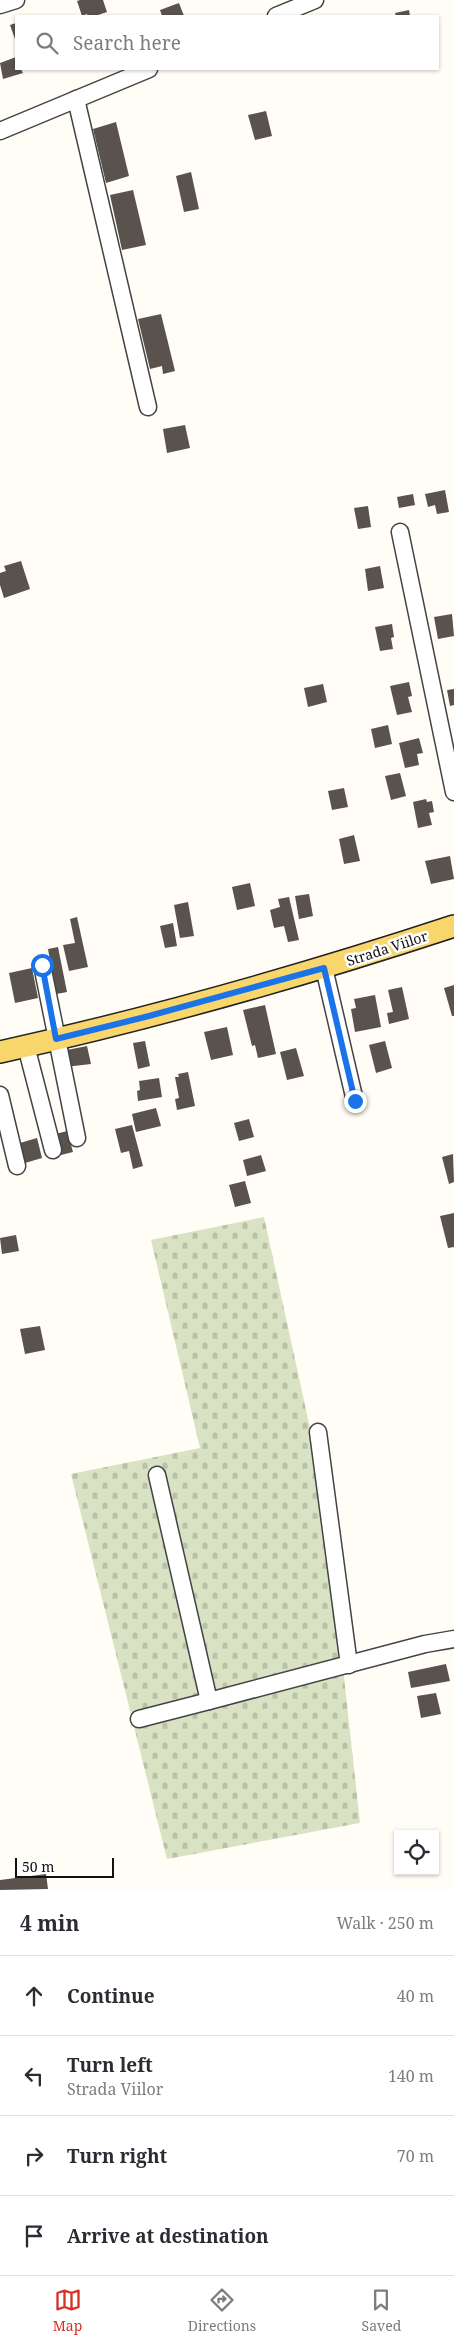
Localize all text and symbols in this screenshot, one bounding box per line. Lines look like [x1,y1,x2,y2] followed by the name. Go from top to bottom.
[15,15,439,70] search box
[33,29,61,57] icon: search
[73,30,181,56] text: Search here
[344,926,430,970] street label: Strada Viilor
[31,954,54,977] route start
[344,1090,367,1113] route end
[394,1830,439,1875] map controls
[394,1830,439,1875] button: locate
[15,1855,114,1878] scale bar
[22,1857,55,1876] text: 50 m
[20,1909,79,1937] text: 4 min
[337,1912,434,1934] text: Walk · 250 m
[20,1982,48,2010] icon: ahead
[67,1983,155,2009] text: Continue
[397,1985,434,2007] text: 40 m
[67,2052,153,2078] text: Turn left
[20,2062,48,2090] icon: left
[388,2065,434,2087] text: 140 m
[67,2078,163,2100] text: Strada Viilor
[20,2142,48,2170] icon: right
[67,2143,167,2169] text: Turn right
[397,2145,434,2167] text: 70 m
[20,2222,48,2250] icon: arrive
[67,2223,269,2249] text: Arrive at destination
[53,2286,82,2335] tab: Map
[188,2286,256,2335] tab: Directions
[362,2286,401,2335] tab: Saved

